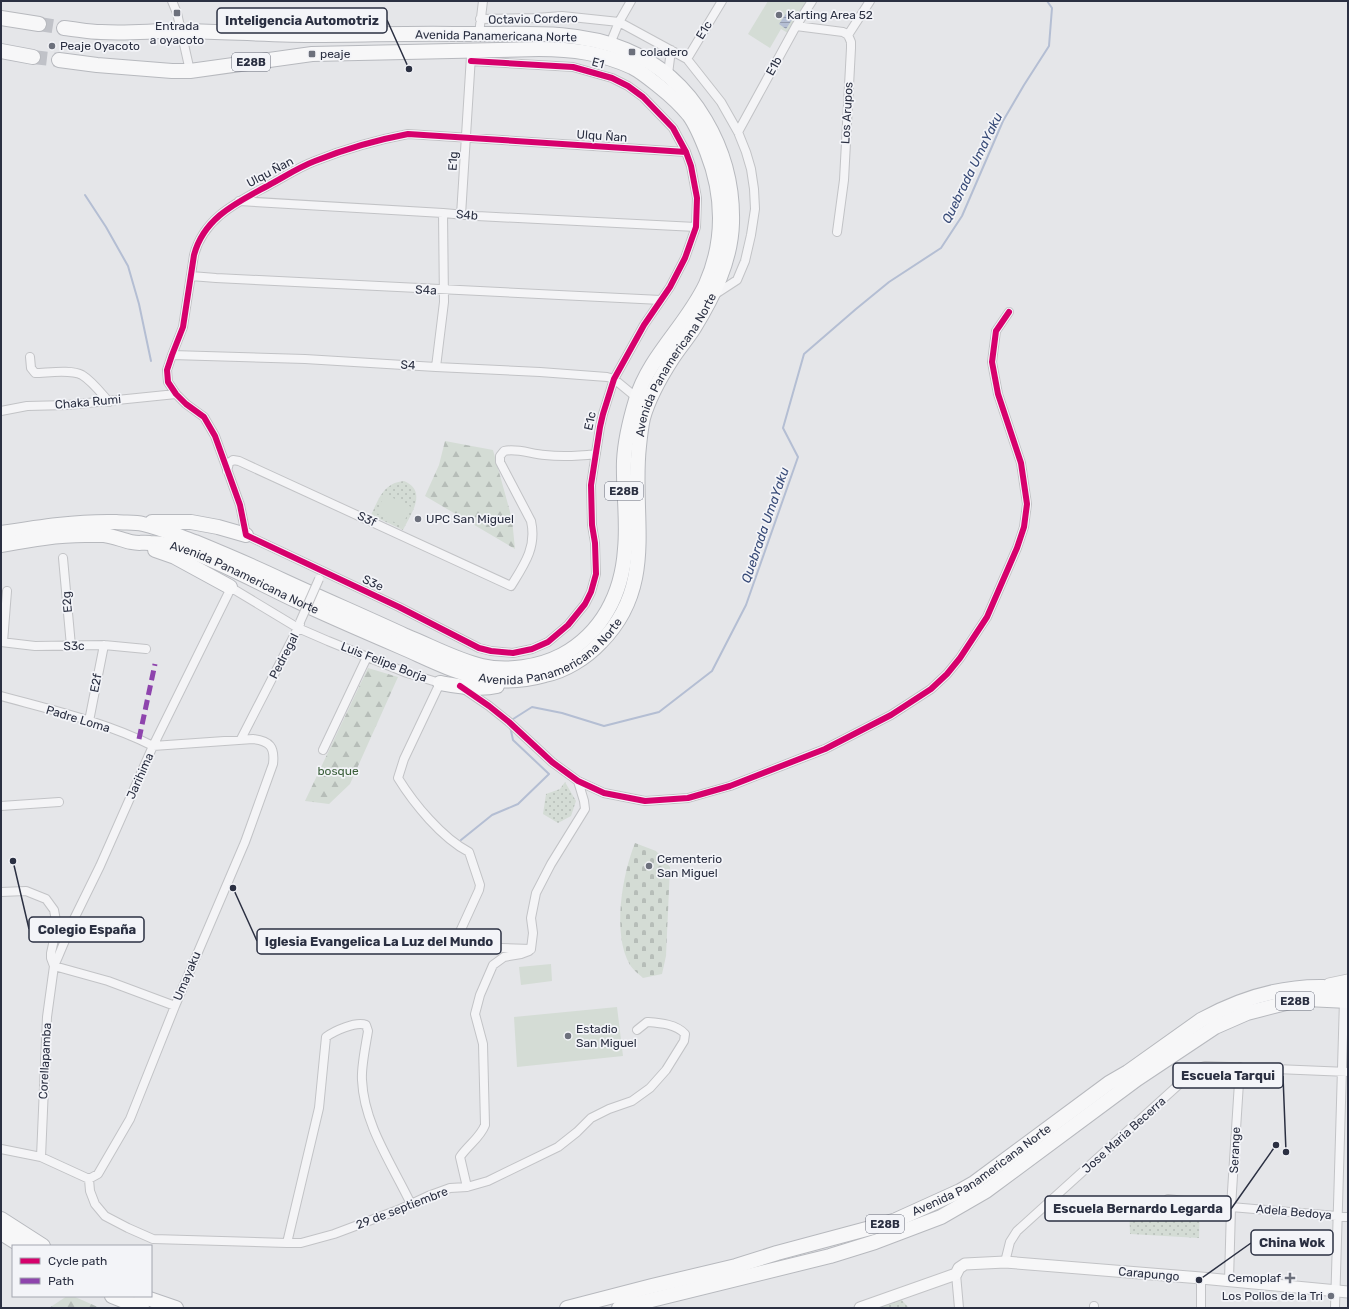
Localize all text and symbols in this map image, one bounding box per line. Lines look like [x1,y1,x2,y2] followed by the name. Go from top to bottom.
[172,8,182,18] marker: Entrada a oyacoto
[217,8,387,33] callout: Inteligencia Automotriz
[787,8,873,22] place label: Karting Area 52
[774,10,784,20] marker: Karting Area 52
[488,11,578,27] street label: Octavio Cordero
[225,13,379,28] text: Inteligencia Automotriz
[693,18,715,42] street label: E1c
[150,19,204,47] place label: Entrada a oyacoto
[415,28,577,44] street label: Avenida Panamericana Norte
[60,39,140,53] place label: Peaje Oyacoto
[47,41,57,51] marker: Peaje Oyacoto
[640,45,688,59] place label: coladero
[320,47,351,61] place label: peaje
[627,47,637,57] marker: coladero
[307,49,317,59] marker: peaje
[232,53,270,71] road number: E28B
[763,54,785,78] street label: E1b
[590,55,606,71] street label: E1
[838,82,856,144] street label: Los Arupos
[939,110,1005,226] water label: Quebrada UmaYaku
[576,127,628,145] street label: Ulqu Ñan
[446,151,460,171] street label: E1g
[244,154,296,190] street label: Ulqu Ñan
[455,207,479,223] street label: S4b
[415,282,437,298] street label: S4a
[633,291,719,438] street label: Avenida Panamericana Norte
[400,357,416,373] street label: S4
[54,392,122,412] street label: Chaka Rumi
[581,410,599,432] street label: E1c
[738,465,792,585] water label: Quebrada UmaYaku
[605,482,643,500] road number: E28B
[355,509,379,530] street label: S3f
[426,512,514,526] place label: UPC San Miguel
[413,514,423,524] marker: UPC San Miguel
[168,538,321,617] street label: Avenida Panamericana Norte
[360,572,386,594] street label: S3e
[59,591,75,613] street label: E2g
[477,615,625,687] street label: Avenida Panamericana Norte
[267,631,301,681] street label: Pedregal
[63,639,85,653] street label: S3c
[339,639,429,685] street label: Luis Felipe Borja
[87,672,105,694] street label: E2f
[44,703,112,735] street label: Padre Loma
[124,751,156,801] street label: Jarihima
[317,764,359,778] park label: bosque
[657,852,722,880] place label: Cementerio San Miguel
[644,861,654,871] marker: Cementerio San Miguel
[29,917,144,942] callout: Colegio España
[38,922,136,937] text: Colegio España
[257,929,501,954] callout: Iglesia Evangelica La Luz del Mundo
[265,934,493,949] text: Iglesia Evangelica La Luz del Mundo
[170,949,204,1003] street label: Umayaku
[1276,992,1314,1010] road number: E28B
[36,1022,54,1100] street label: Corellapamba
[576,1022,637,1050] place label: Estadio San Miguel
[563,1031,573,1041] marker: Estadio San Miguel
[1173,1063,1283,1088] callout: Escuela Tarqui
[1181,1068,1275,1083] text: Escuela Tarqui
[1079,1094,1169,1176] street label: Jose Maria Becerra
[910,1121,1054,1219] street label: Avenida Panamericana Norte
[1227,1126,1243,1174] street label: Serange
[354,1184,450,1232] street label: 29 de septiembre
[1045,1196,1231,1221] callout: Escuela Bernardo Legarda
[1053,1201,1223,1216] text: Escuela Bernardo Legarda
[1256,1202,1332,1222] street label: Adela Bedoya
[866,1215,904,1233] road number: E28B
[1251,1230,1333,1255] callout: China Wok
[1259,1235,1325,1250] text: China Wok
[12,1245,152,1297] legend
[48,1254,107,1268] text: Cycle path
[1118,1264,1180,1284] street label: Carapungo
[1227,1271,1281,1285] place label: Cemoplaf
[1284,1272,1296,1284] marker: Cemoplaf
[48,1274,74,1288] text: Path
[1222,1289,1323,1303] place label: Los Pollos de la Tri
[1326,1291,1336,1301] marker: Los Pollos de la Tri

